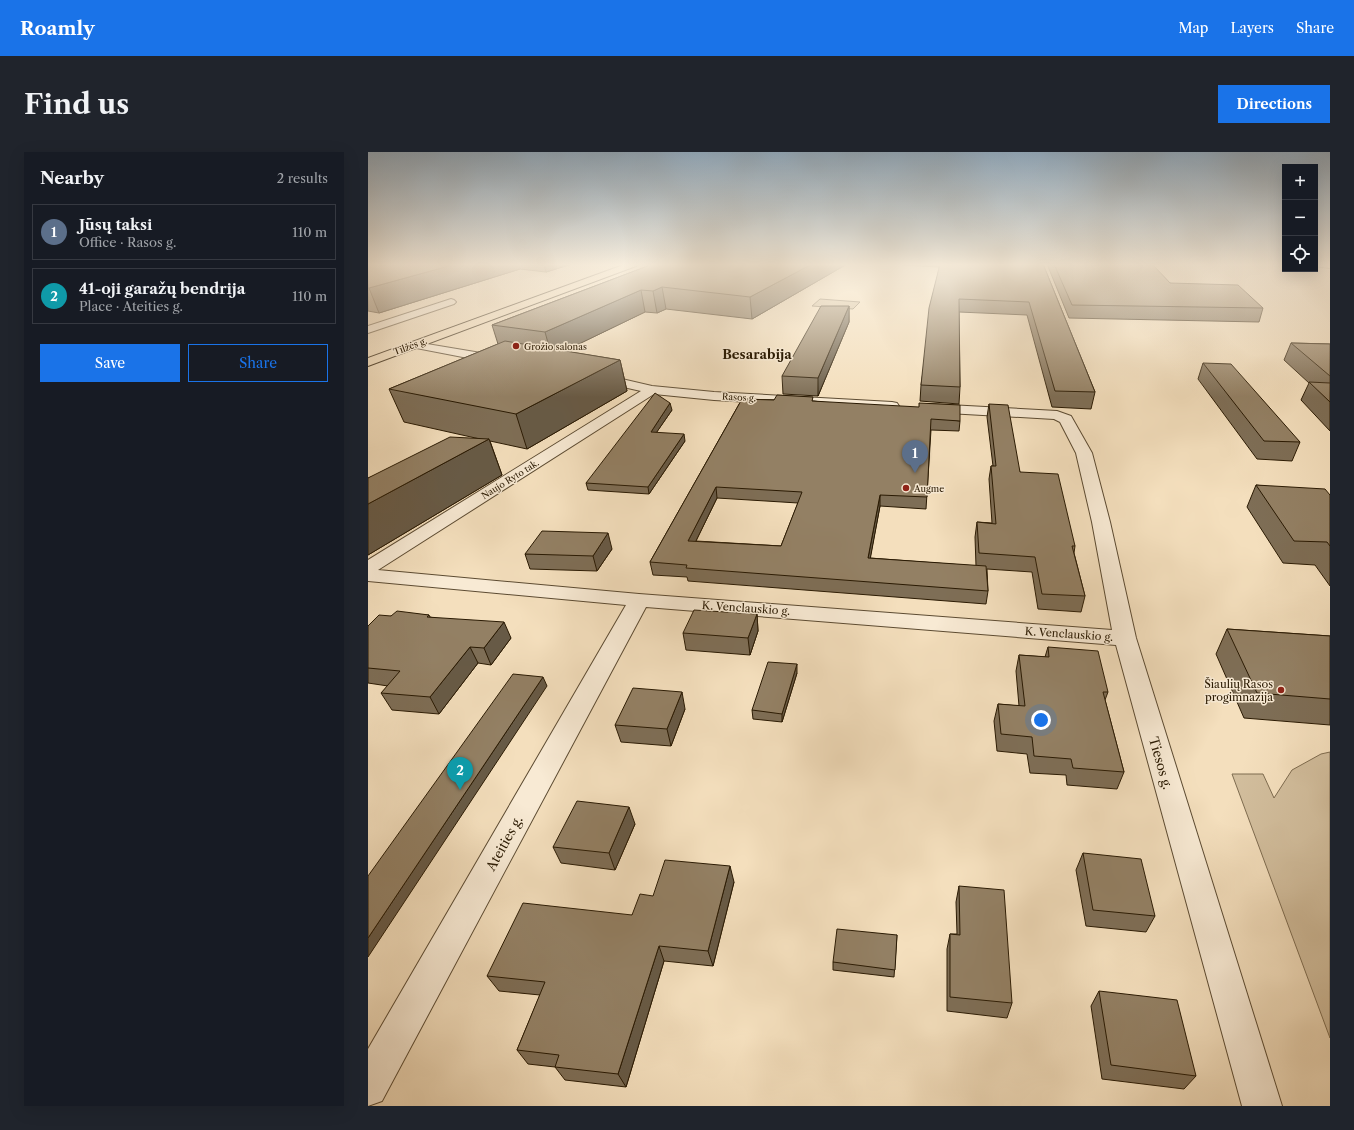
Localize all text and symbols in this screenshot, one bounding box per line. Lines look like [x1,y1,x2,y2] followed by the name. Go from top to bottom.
[20,17,95,40] text: Roamly
[1178,19,1208,37] text: Map
[1230,19,1274,37] text: Layers
[1296,19,1334,37] text: Share
[1218,85,1330,123] button: Directions
[24,87,129,121] text: Find us
[1282,164,1318,272] map controls
[1282,164,1318,200] button: +
[40,168,104,188] text: Nearby
[277,170,328,186] text: 2 results
[1282,200,1318,236] button: −
[79,215,152,234] text: Jūsų taksi
[51,224,57,240] text: 1
[292,224,327,240] text: 110 m
[79,234,176,250] text: Office · Rasos g.
[1282,236,1318,272] button: locate
[79,279,245,298] text: 41-oji garažų bendrija
[50,288,58,304] text: 2
[292,288,327,304] text: 110 m
[79,298,183,314] text: Place · Ateities g.
[392,335,428,357] street label: Tilžės g.
[511,341,521,351] marker: Grožio salonas
[524,341,587,352] place label: Grožio salonas
[40,344,180,382] button: Save
[188,344,328,382] button: Share
[722,346,792,362] district label: Besarabija
[722,391,756,403] street label: Rasos g.
[902,440,928,473] pin: 1
[479,457,541,501] street label: Naujo Ryto tak.
[901,483,911,493] marker: Augme
[913,483,944,494] place label: Augme
[701,598,791,618] street label: K. Venclauskio g.
[1024,624,1114,644] street label: K. Venclauskio g.
[1204,676,1273,704] place label: Šiaulių Rasos progimnazija
[1276,685,1286,695] marker: Šiaulių Rasos progimnazija
[1031,710,1051,730] your location
[1146,735,1176,791] street label: Tiesos g.
[447,757,473,790] pin: 2
[482,813,526,874] street label: Ateities g.

